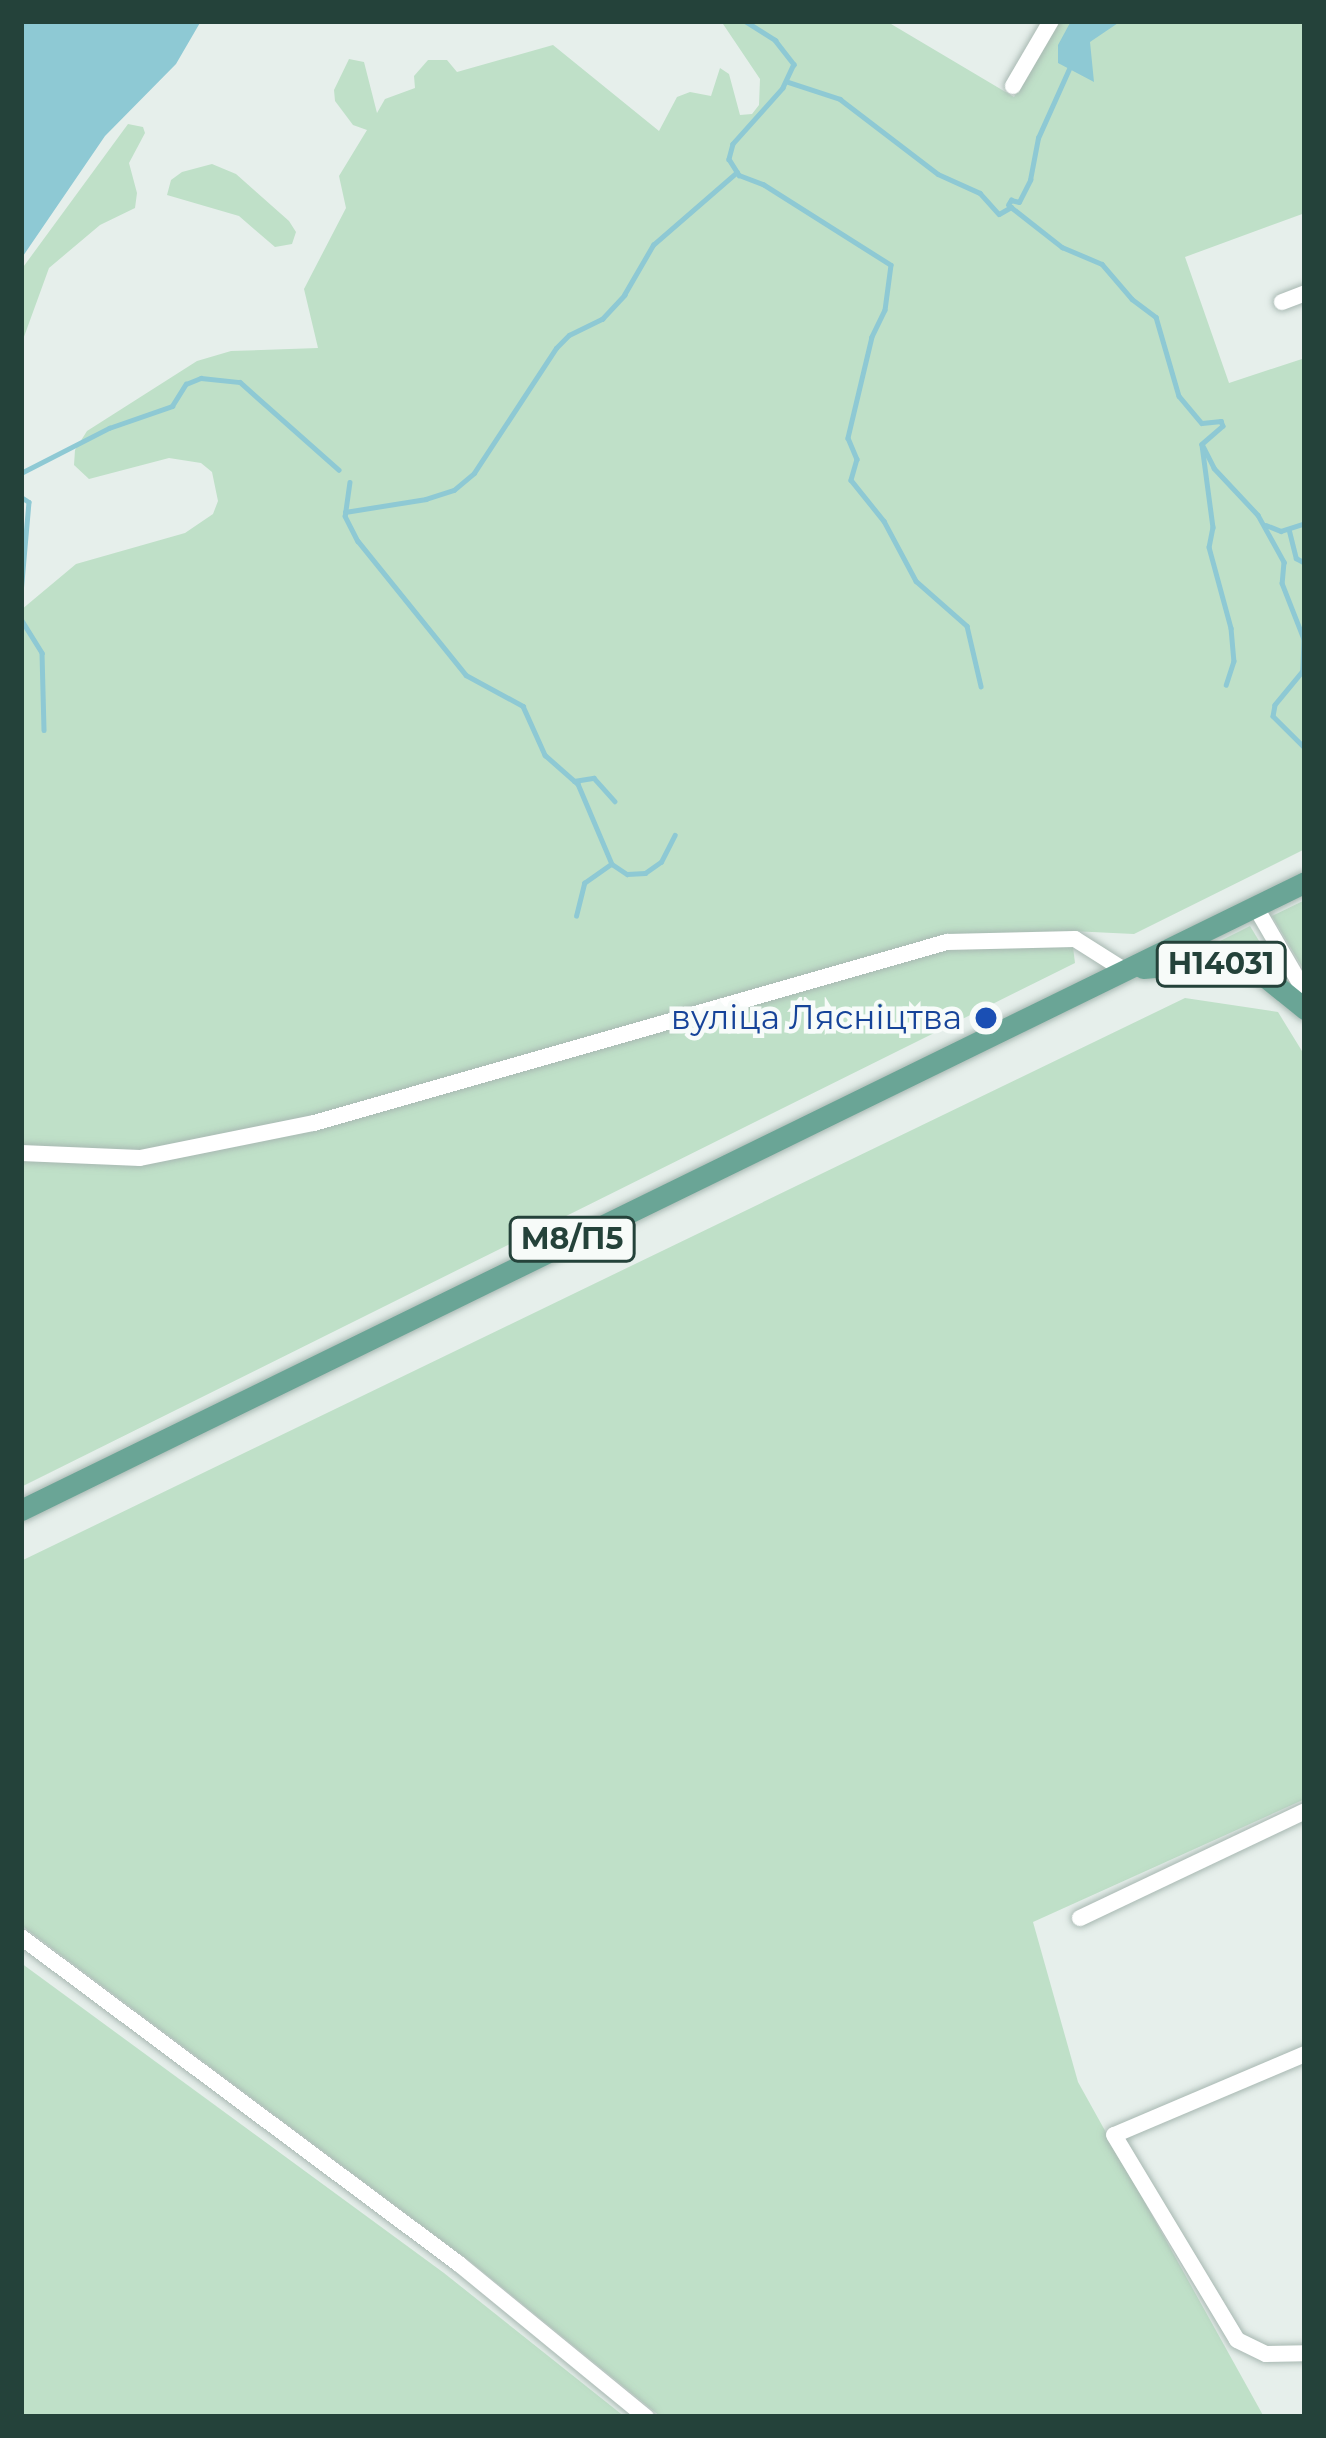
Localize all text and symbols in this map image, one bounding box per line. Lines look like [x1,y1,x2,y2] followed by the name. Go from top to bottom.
[1155,940,1287,988] road number: Н14031
[671,998,962,1038] place label: вуліца Лясніцтва
[973,1005,999,1031] marker: вуліца Лясніцтва
[506,1215,638,1263] road number: М8/П5

